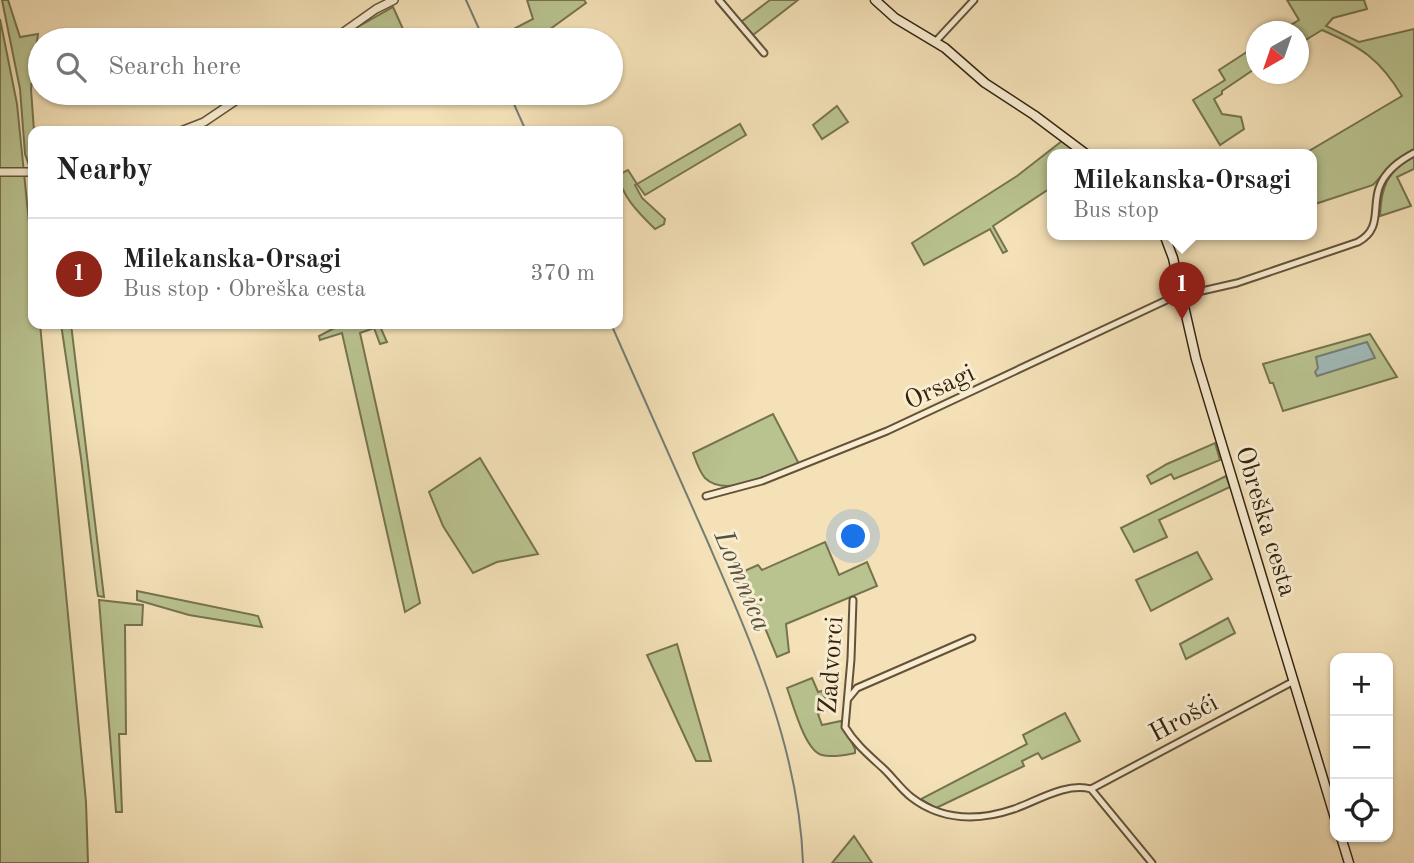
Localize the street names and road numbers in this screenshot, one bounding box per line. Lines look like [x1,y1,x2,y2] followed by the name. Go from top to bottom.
[901,360,979,415] street label: Orsagi
[1230,443,1300,600] street label: Obreška cesta
[816,615,848,715] street label: Zadvorci
[1145,690,1223,748] street label: Hrošći

